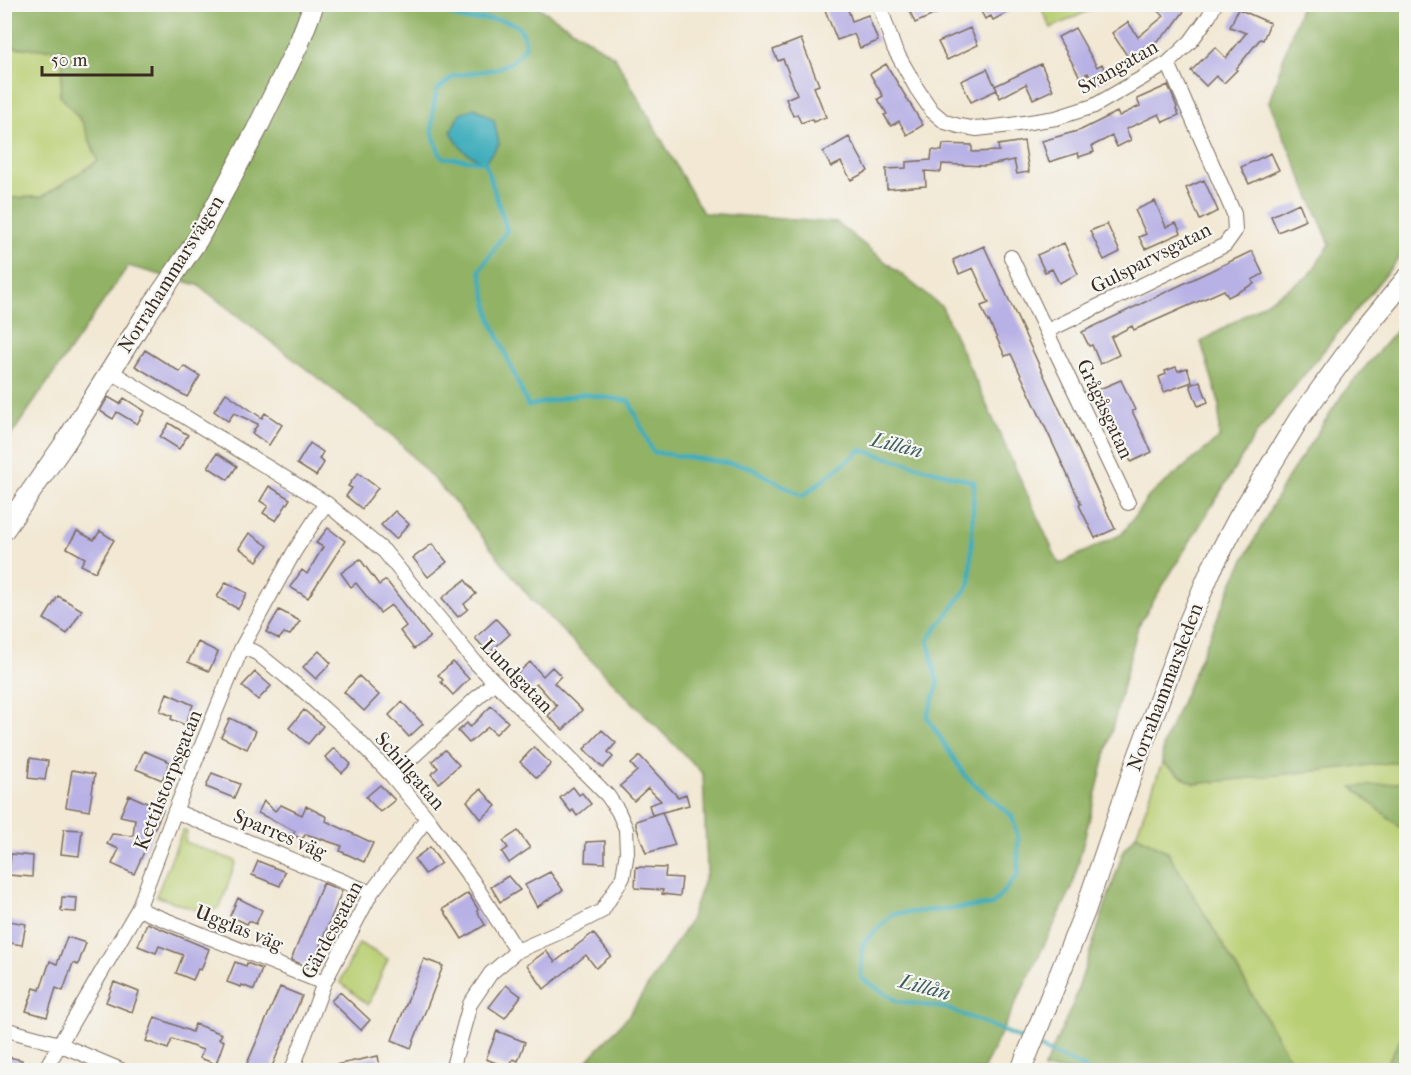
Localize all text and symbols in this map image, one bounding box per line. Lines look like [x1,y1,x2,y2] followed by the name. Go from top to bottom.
[1074,35,1162,99] street label: Svangatan
[42,39,152,77] scale bar
[51,50,88,71] text: 50 m
[113,191,229,357] street label: Norrahammarsvägen
[1087,218,1216,298] street label: Gulsparvsgatan
[1072,356,1138,463] street label: Grågåsgatan
[867,427,925,463] water label: Lillån
[1122,600,1208,774] street label: Norrahammarsleden
[476,634,558,718] street label: Lundgatan
[129,706,207,854] street label: Kettilstorpsgatan
[370,728,450,815] street label: Schillgatan
[230,804,330,864] street label: Sparres väg
[297,877,368,983] street label: Gärdesgatan
[192,900,287,956] street label: Ugglas väg
[895,968,953,1005] water label: Lillån

